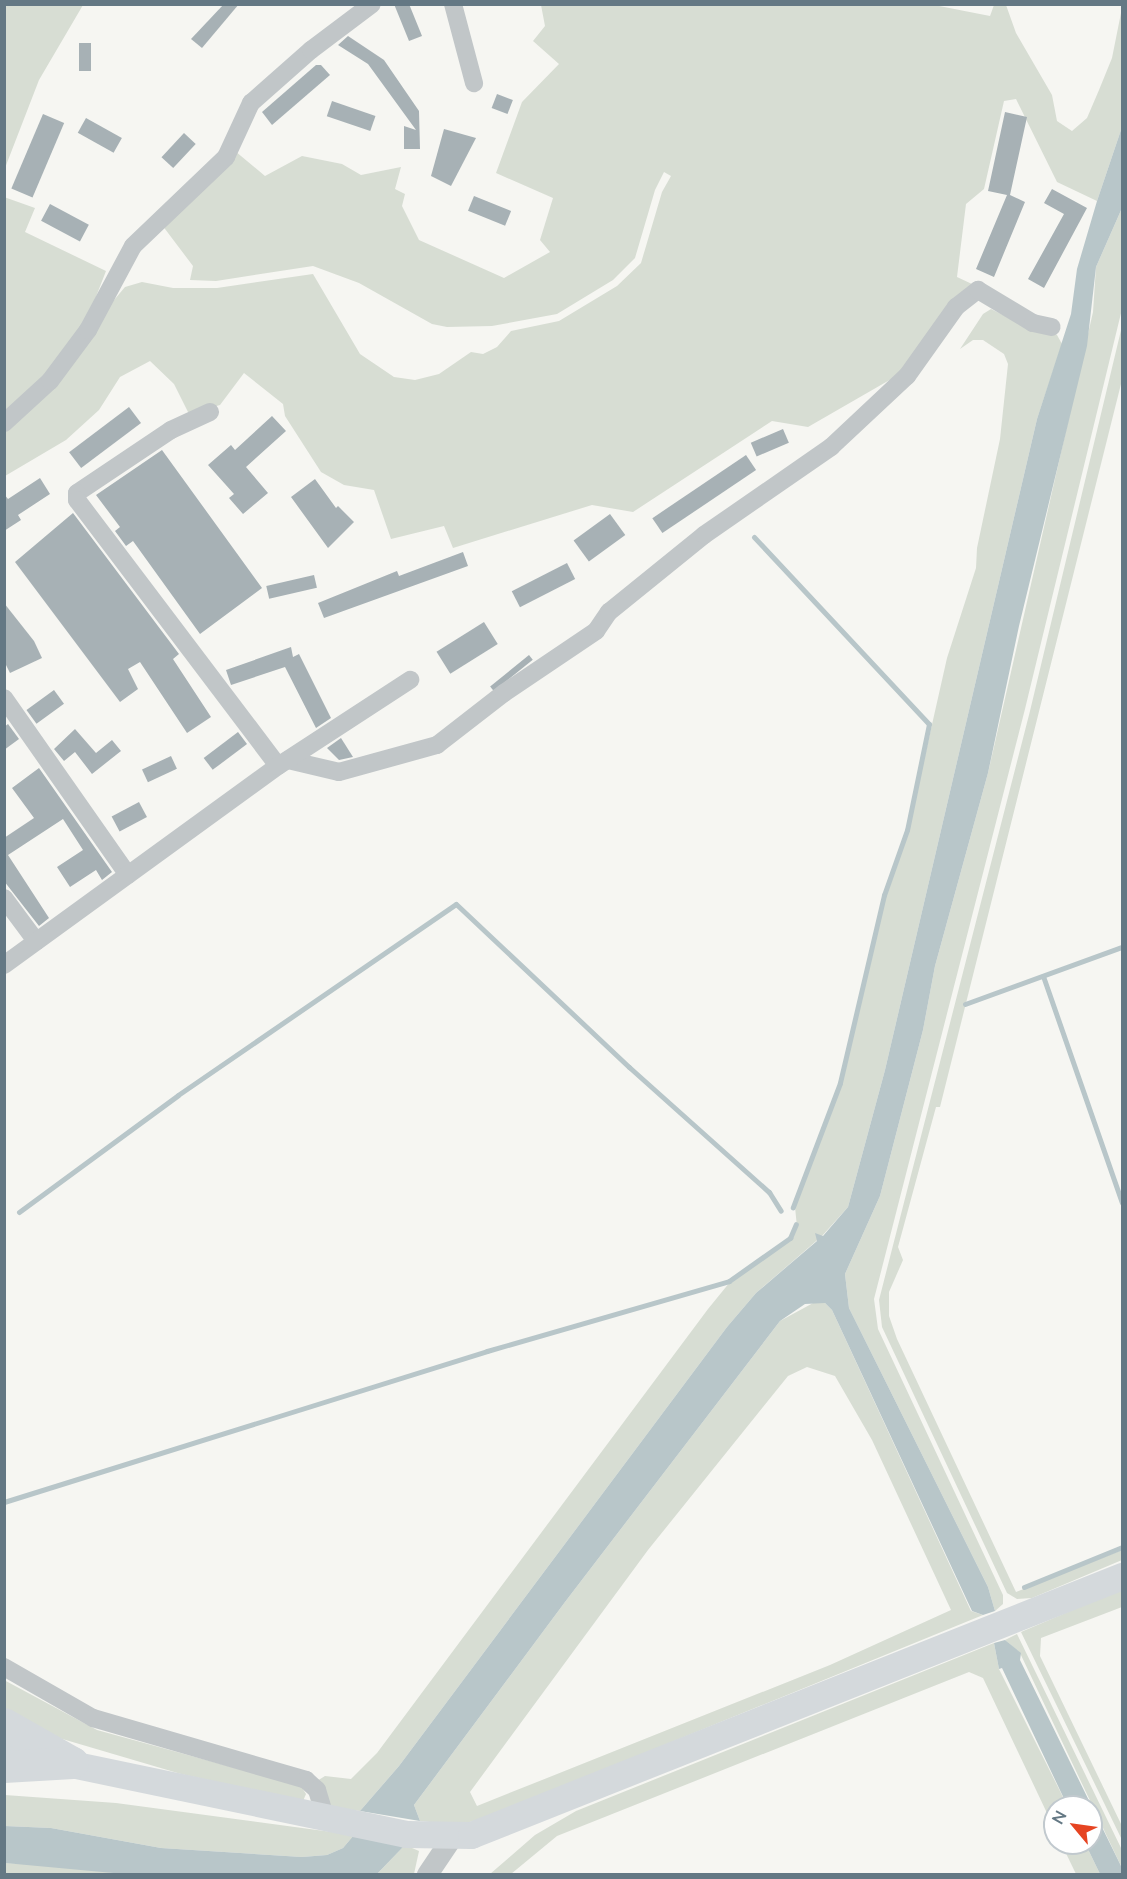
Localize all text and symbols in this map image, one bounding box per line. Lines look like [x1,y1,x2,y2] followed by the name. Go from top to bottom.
[1043,1795,1103,1855] north arrow
[1047,1807,1070,1827] text: N

